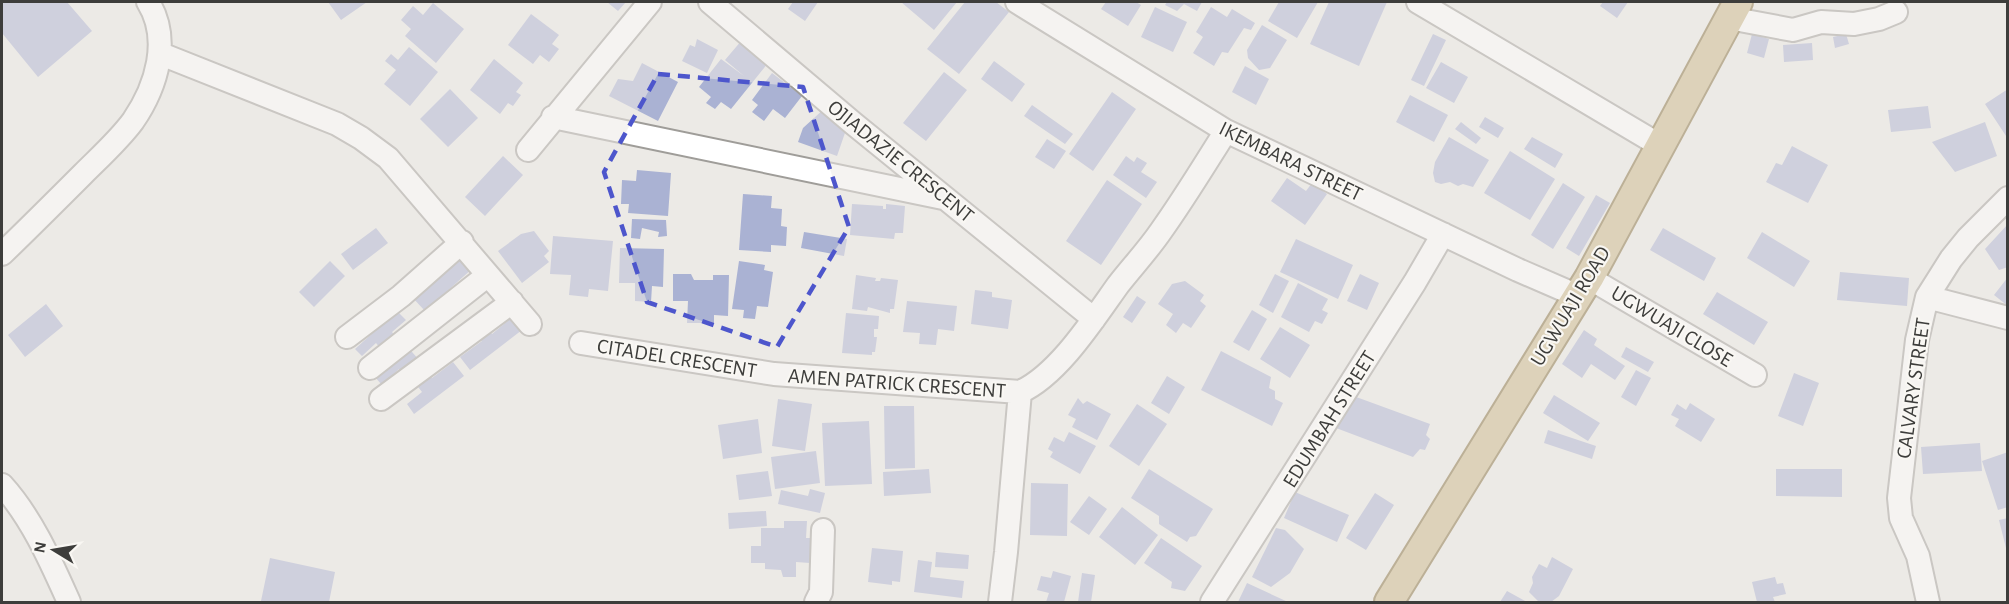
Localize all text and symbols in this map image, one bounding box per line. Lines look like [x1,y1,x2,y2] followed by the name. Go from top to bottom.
[824,96,978,227] street label: OJIADAZIE CRESCENT
[1216,118,1366,205] street label: IKEMBARA STREET
[1527,243,1614,370] street label: UGWUAJI ROAD
[1607,282,1736,371] street label: UGWUAJI CLOSE
[1893,316,1934,460] street label: CALVARY STREET
[596,335,758,381] street label: CITADEL CRESCENT
[1279,347,1380,491] street label: EDUMBAH STREET
[787,365,1007,402] street label: AMEN PATRICK CRESCENT
[24,520,84,580] north arrow
[31,540,49,554] text: N

